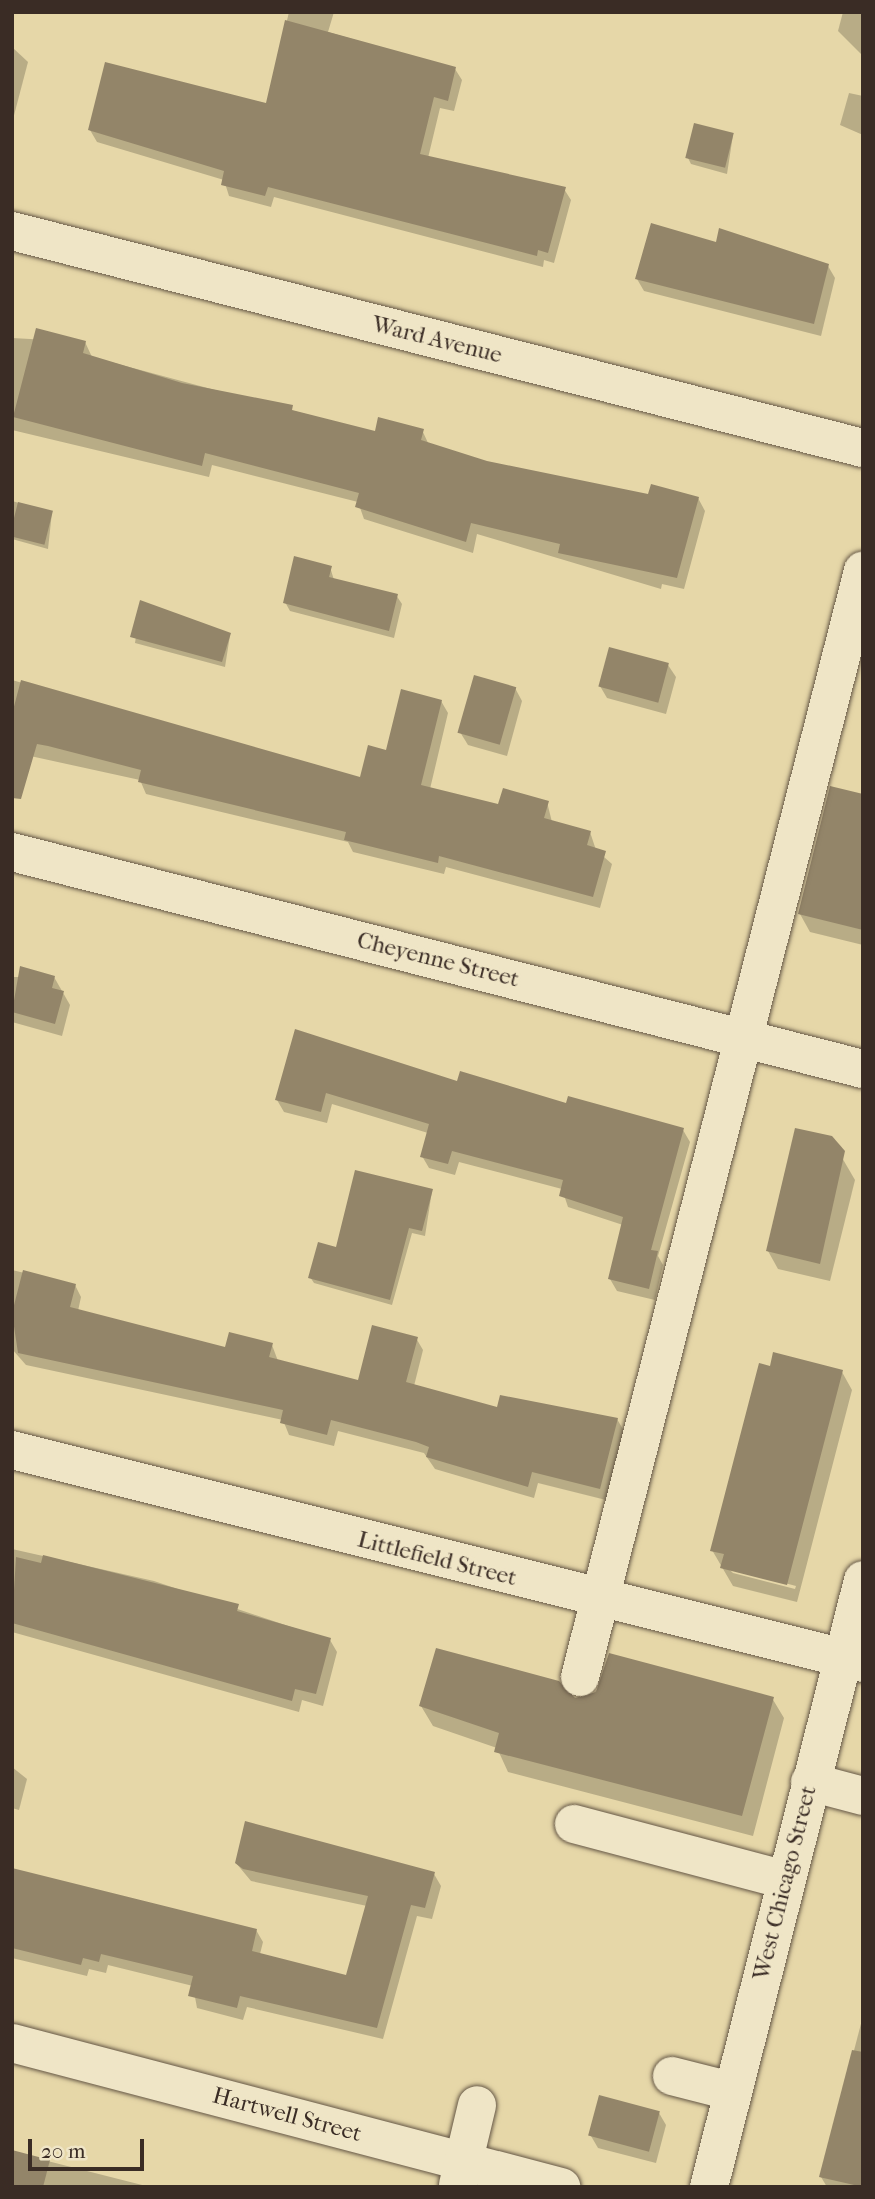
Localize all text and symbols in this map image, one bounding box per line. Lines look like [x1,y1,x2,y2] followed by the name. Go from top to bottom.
[369,311,505,369] street label: Ward Avenue
[354,927,522,993] street label: Cheyenne Street
[355,1526,519,1592] street label: Littlefield Street
[747,1783,823,1983] street label: West Chicago Street
[209,2082,365,2148] street label: Hartwell Street
[32,2126,147,2170] scale bar
[41,2139,85,2163] text: 20 m

